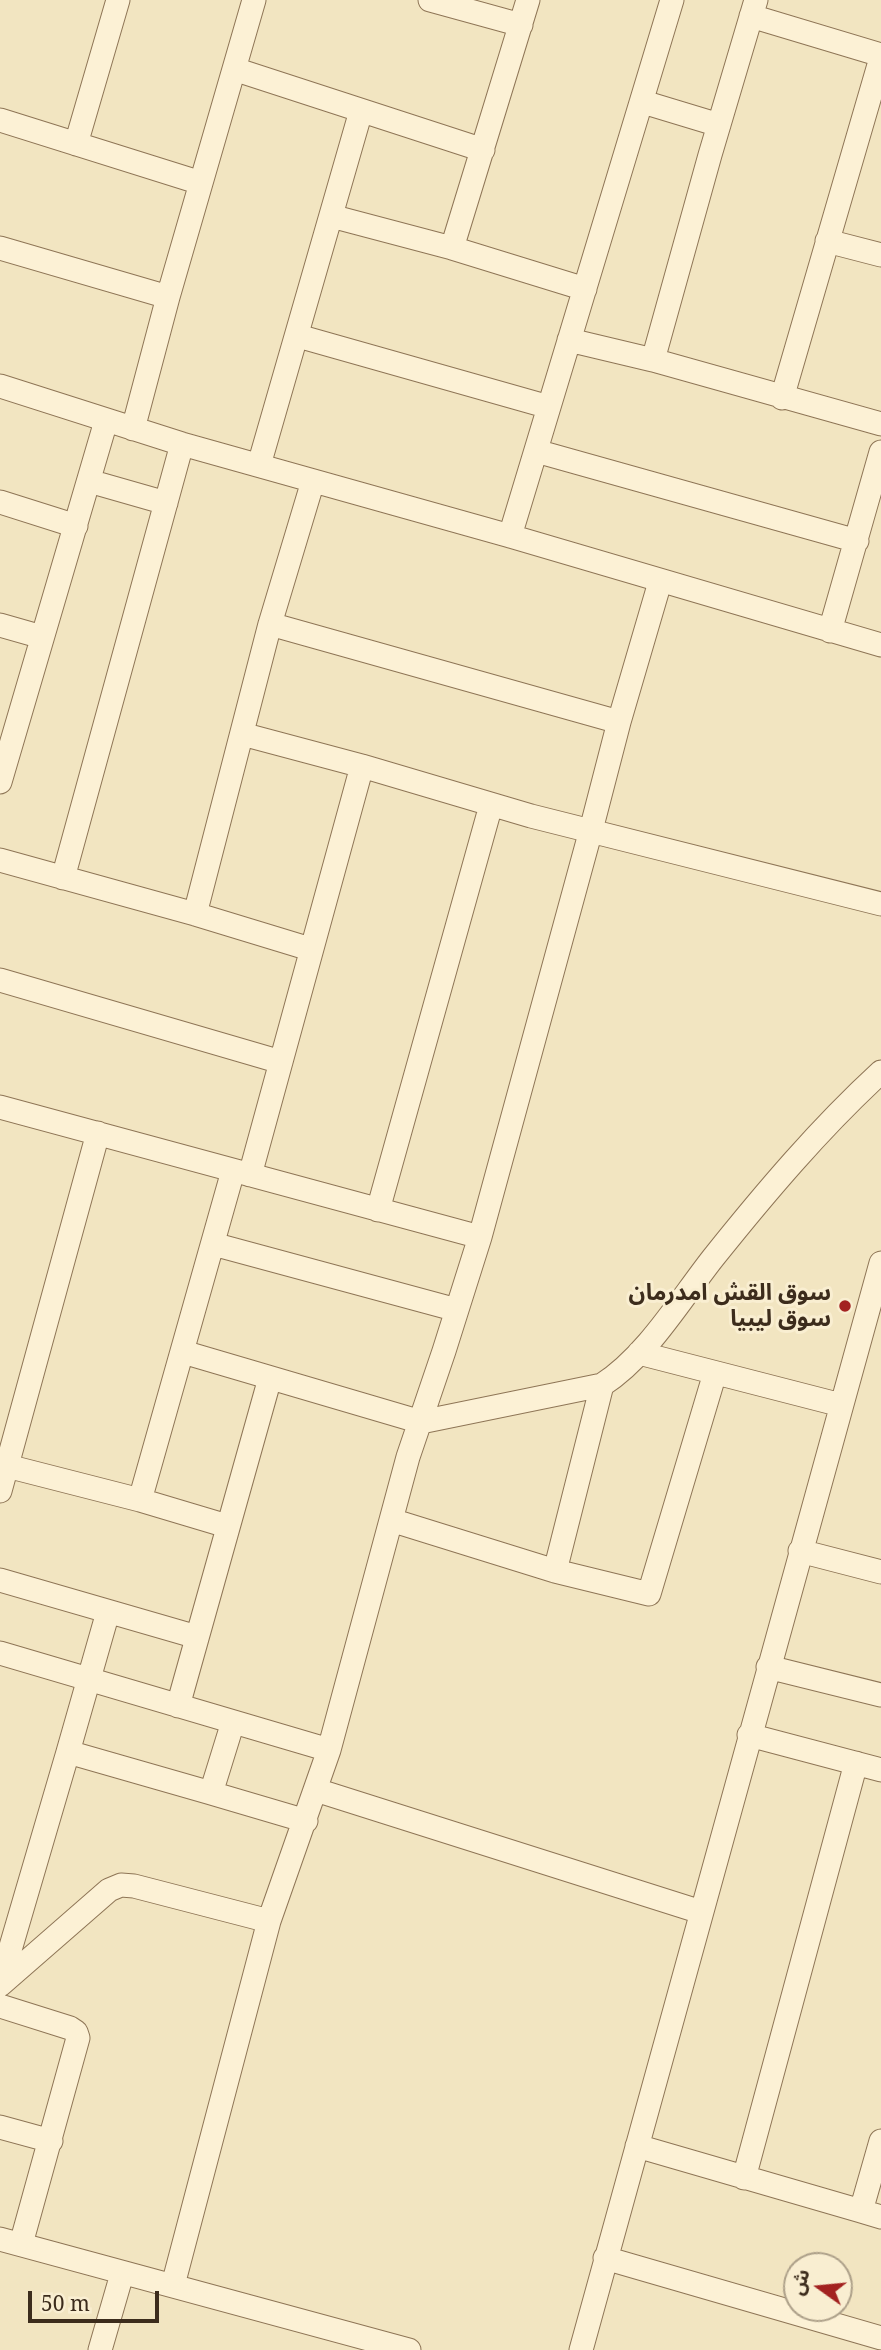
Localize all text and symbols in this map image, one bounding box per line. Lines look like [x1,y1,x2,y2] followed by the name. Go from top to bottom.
[629,1279,831,1333] place label: سوق القش امدرمان سوق ليبيا
[837,1298,853,1314] marker: سوق القش امدرمان سوق ليبيا
[783,2252,853,2322] north arrow
[784,2266,816,2298] text: ش
[32,2276,163,2320] scale bar
[41,2289,90,2317] text: 50 m

